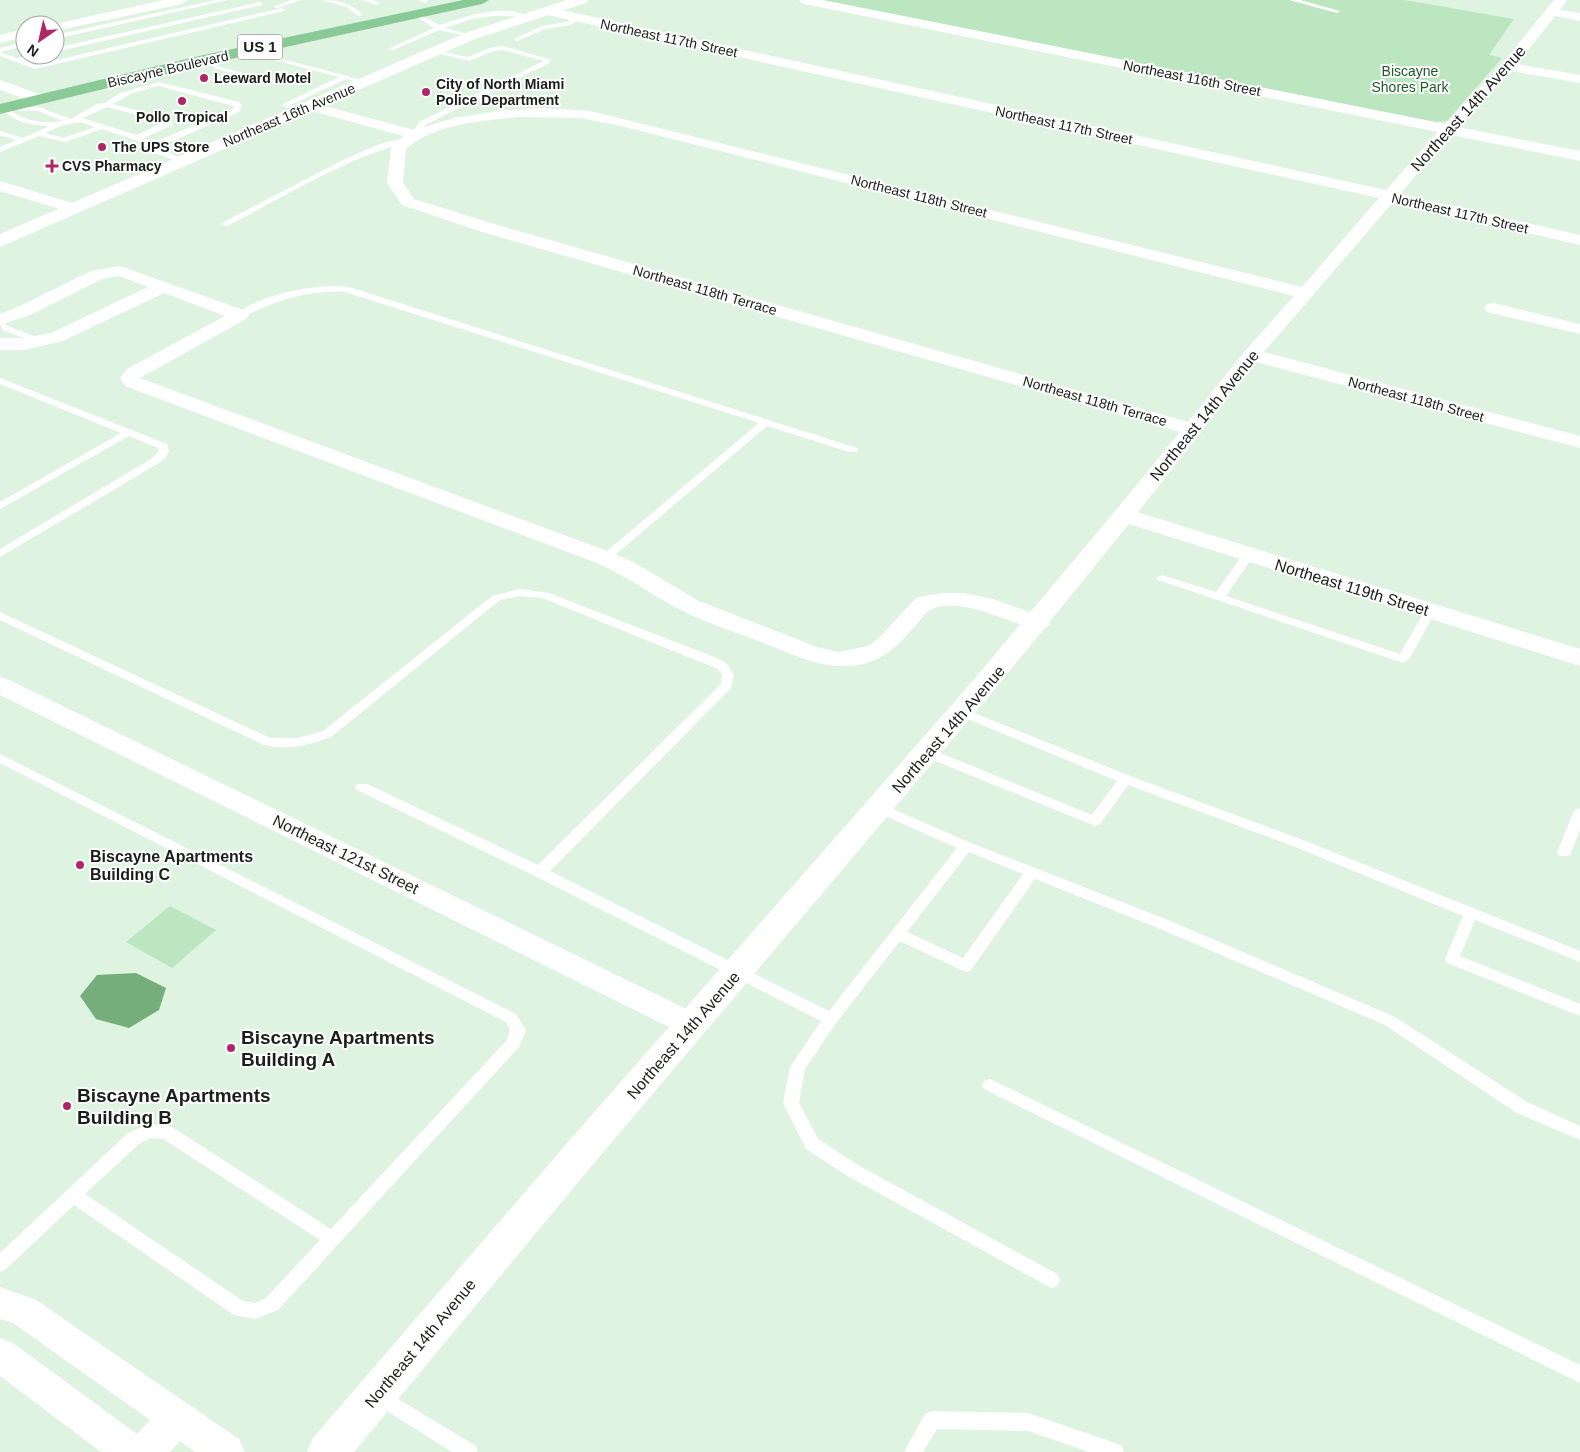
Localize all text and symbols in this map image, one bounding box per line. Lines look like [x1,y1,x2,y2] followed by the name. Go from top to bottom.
[15,15,65,65] north arrow
[599,16,739,60] street label: Northeast 117th Street
[238,34,282,60] road number: US 1
[24,41,41,60] text: N
[1408,42,1529,174] street label: Northeast 14th Avenue
[106,47,230,91] street label: Biscayne Boulevard
[1122,57,1262,99] street label: Northeast 116th Street
[1371,63,1450,95] park label: Biscayne Shores Park
[214,70,311,86] place label: Leeward Motel
[198,72,210,84] marker: Leeward Motel
[436,76,564,108] place label: City of North Miami Police Department
[220,80,358,150] street label: Northeast 16th Avenue
[420,86,432,98] marker: City of North Miami Police Department
[176,95,188,107] marker: Pollo Tropical
[994,103,1134,147] street label: Northeast 117th Street
[136,109,228,125] place label: Pollo Tropical
[112,139,209,155] place label: The UPS Store
[96,141,108,153] marker: The UPS Store
[62,158,162,174] place label: CVS Pharmacy
[46,160,58,172] marker: CVS Pharmacy
[849,171,989,221] street label: Northeast 118th Street
[1390,189,1530,237] street label: Northeast 117th Street
[631,262,779,318] street label: Northeast 118th Terrace
[1147,347,1262,484] street label: Northeast 14th Avenue
[1021,373,1169,429] street label: Northeast 118th Terrace
[1346,373,1486,425] street label: Northeast 118th Street
[1273,556,1431,619] street label: Northeast 119th Street
[889,662,1008,796] street label: Northeast 14th Avenue
[270,812,422,897] street label: Northeast 121st Street
[90,848,253,883] place label: Biscayne Apartments Building C
[74,859,86,871] marker: Biscayne Apartments Building C
[624,968,743,1102] street label: Northeast 14th Avenue
[241,1027,435,1070] place label: Biscayne Apartments Building A
[225,1042,237,1054] marker: Biscayne Apartments Building A
[77,1085,271,1128] place label: Biscayne Apartments Building B
[61,1100,73,1112] marker: Biscayne Apartments Building B
[362,1276,479,1411] street label: Northeast 14th Avenue

